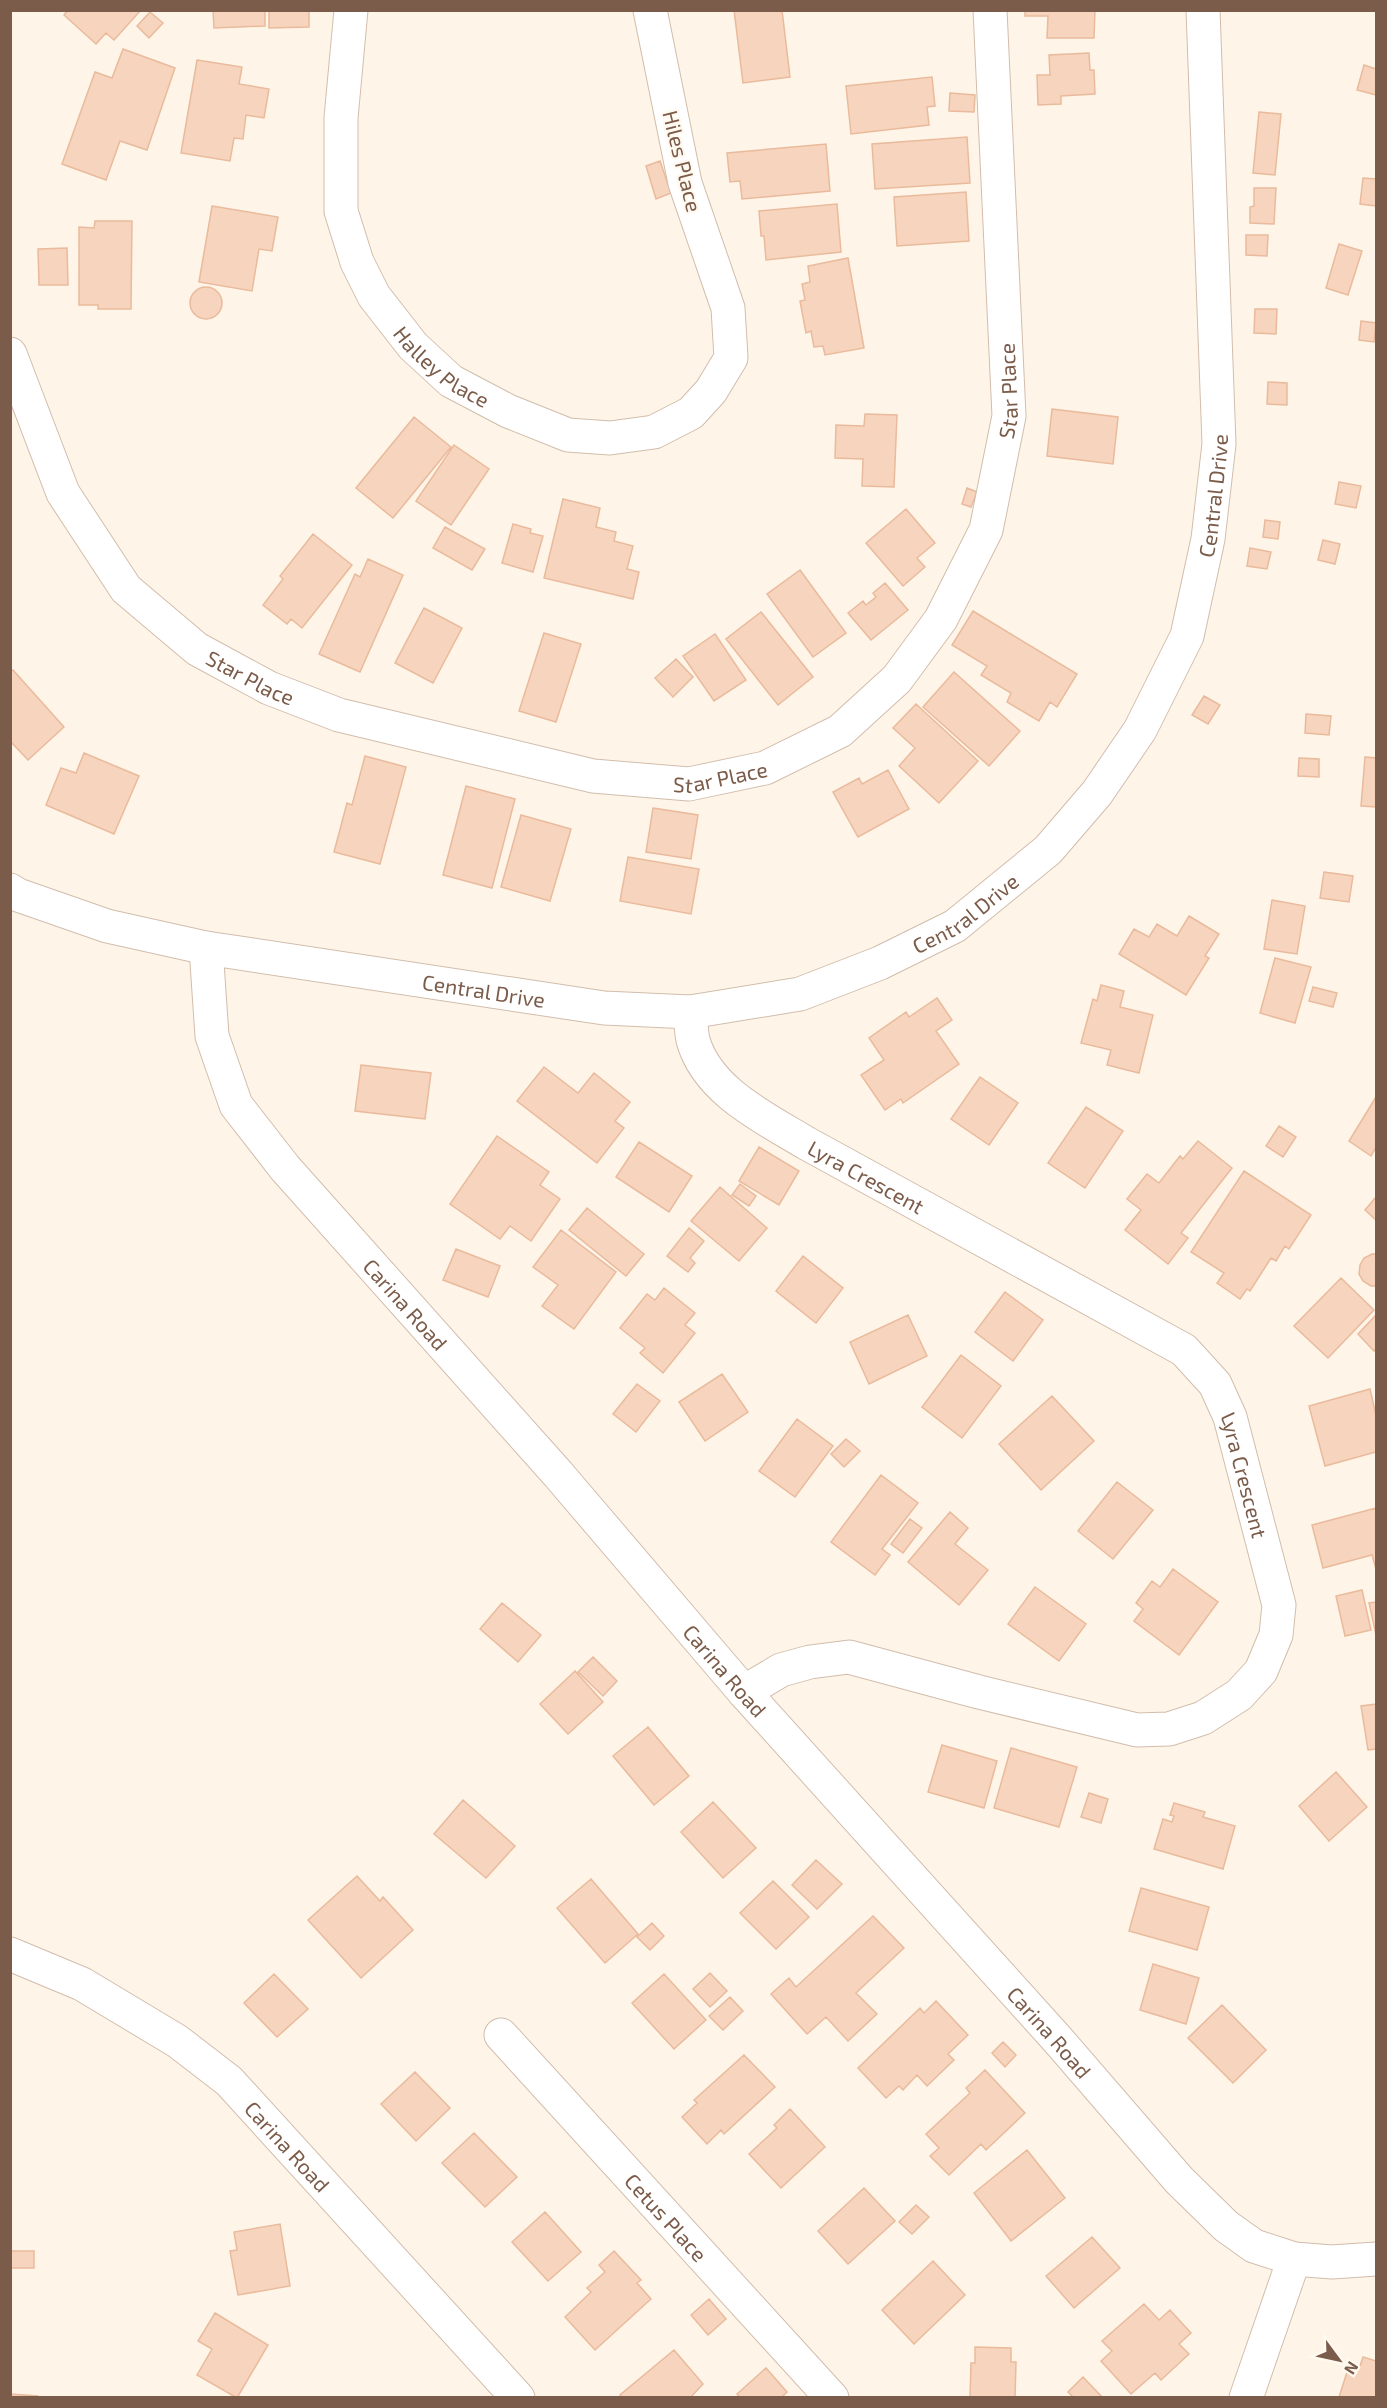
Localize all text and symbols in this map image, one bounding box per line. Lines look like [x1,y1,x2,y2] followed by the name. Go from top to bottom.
[658,108,708,214] street label: Hiles Place
[389,321,494,412] street label: Halley Place
[992,343,1022,441] street label: Star Place
[1192,434,1232,560] street label: Central Drive
[202,644,298,709] street label: Star Place
[672,755,770,797] street label: Star Place
[908,867,1023,958] street label: Central Drive
[421,968,547,1011] street label: Central Drive
[804,1134,929,1218] street label: Lyra Crescent
[359,1253,453,1355] street label: Carina Road
[1217,1408,1273,1540] street label: Lyra Crescent
[679,1619,772,1721] street label: Carina Road
[1003,1981,1097,2083] street label: Carina Road
[240,2095,336,2196] street label: Carina Road
[620,2168,713,2266] street label: Cetus Place
[1309,2330,1369,2390] north arrow
[1341,2358,1363,2378] text: N

